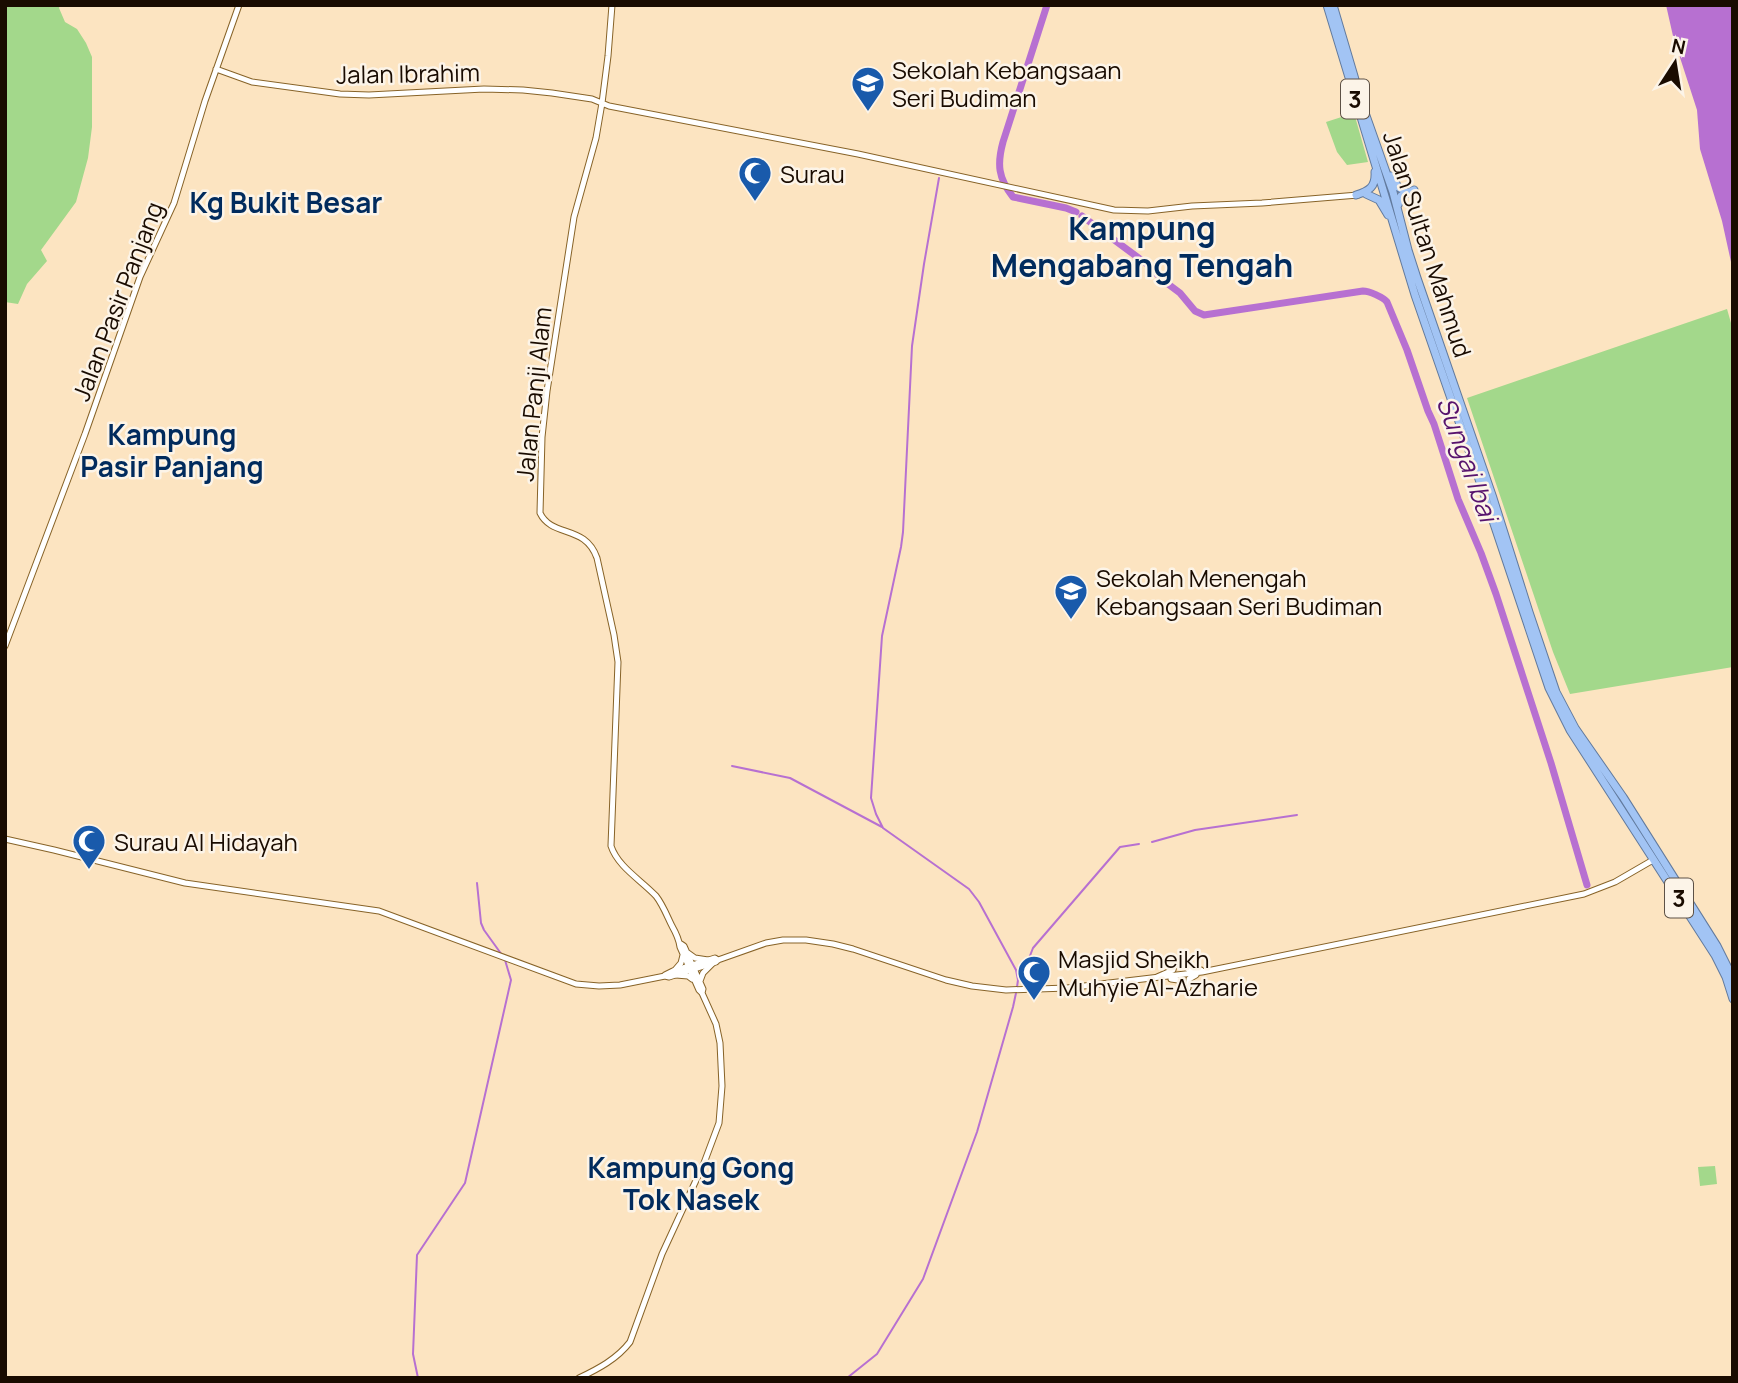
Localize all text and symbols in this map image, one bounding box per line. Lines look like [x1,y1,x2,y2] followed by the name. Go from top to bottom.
[1640,28,1710,98] north arrow
[1669,32,1688,61] text: N
[892,53,1122,114] place label: Sekolah Kebangsaan Seri Budiman
[336,55,480,91] street label: Jalan Ibrahim
[849,64,887,113] school or university icon: Sekolah Kebangsaan Seri Budiman
[1341,80,1369,118] road number: 3
[1376,127,1480,361] street label: Jalan Sultan Mahmud
[736,154,774,203] mosque icon: Surau
[780,157,845,190] place label: Surau
[190,183,382,221] district label: Kg Bukit Besar
[64,197,170,405] street label: Jalan Pasir Panjang
[991,206,1293,287] district label: Kampung Mengabang Tengah
[507,305,559,483] street label: Jalan Panji Alam
[1429,392,1508,529] water label: Sungai Ibai
[80,415,264,485] district label: Kampung Pasir Panjang
[1096,561,1382,622] place label: Sekolah Menengah Kebangsaan Seri Budiman
[1052,572,1090,621] school or university icon: Sekolah Menengah Kebangsaan Seri Budiman
[70,822,108,871] mosque icon: Surau Al Hidayah
[114,825,298,858] place label: Surau Al Hidayah
[1665,878,1693,917] road number: 3
[1058,942,1258,1003] place label: Masjid Sheikh Muhyie Al-Azharie
[1015,953,1053,1002] mosque icon: Masjid Sheikh Muhyie Al-Azharie
[587,1148,795,1218] district label: Kampung Gong Tok Nasek

